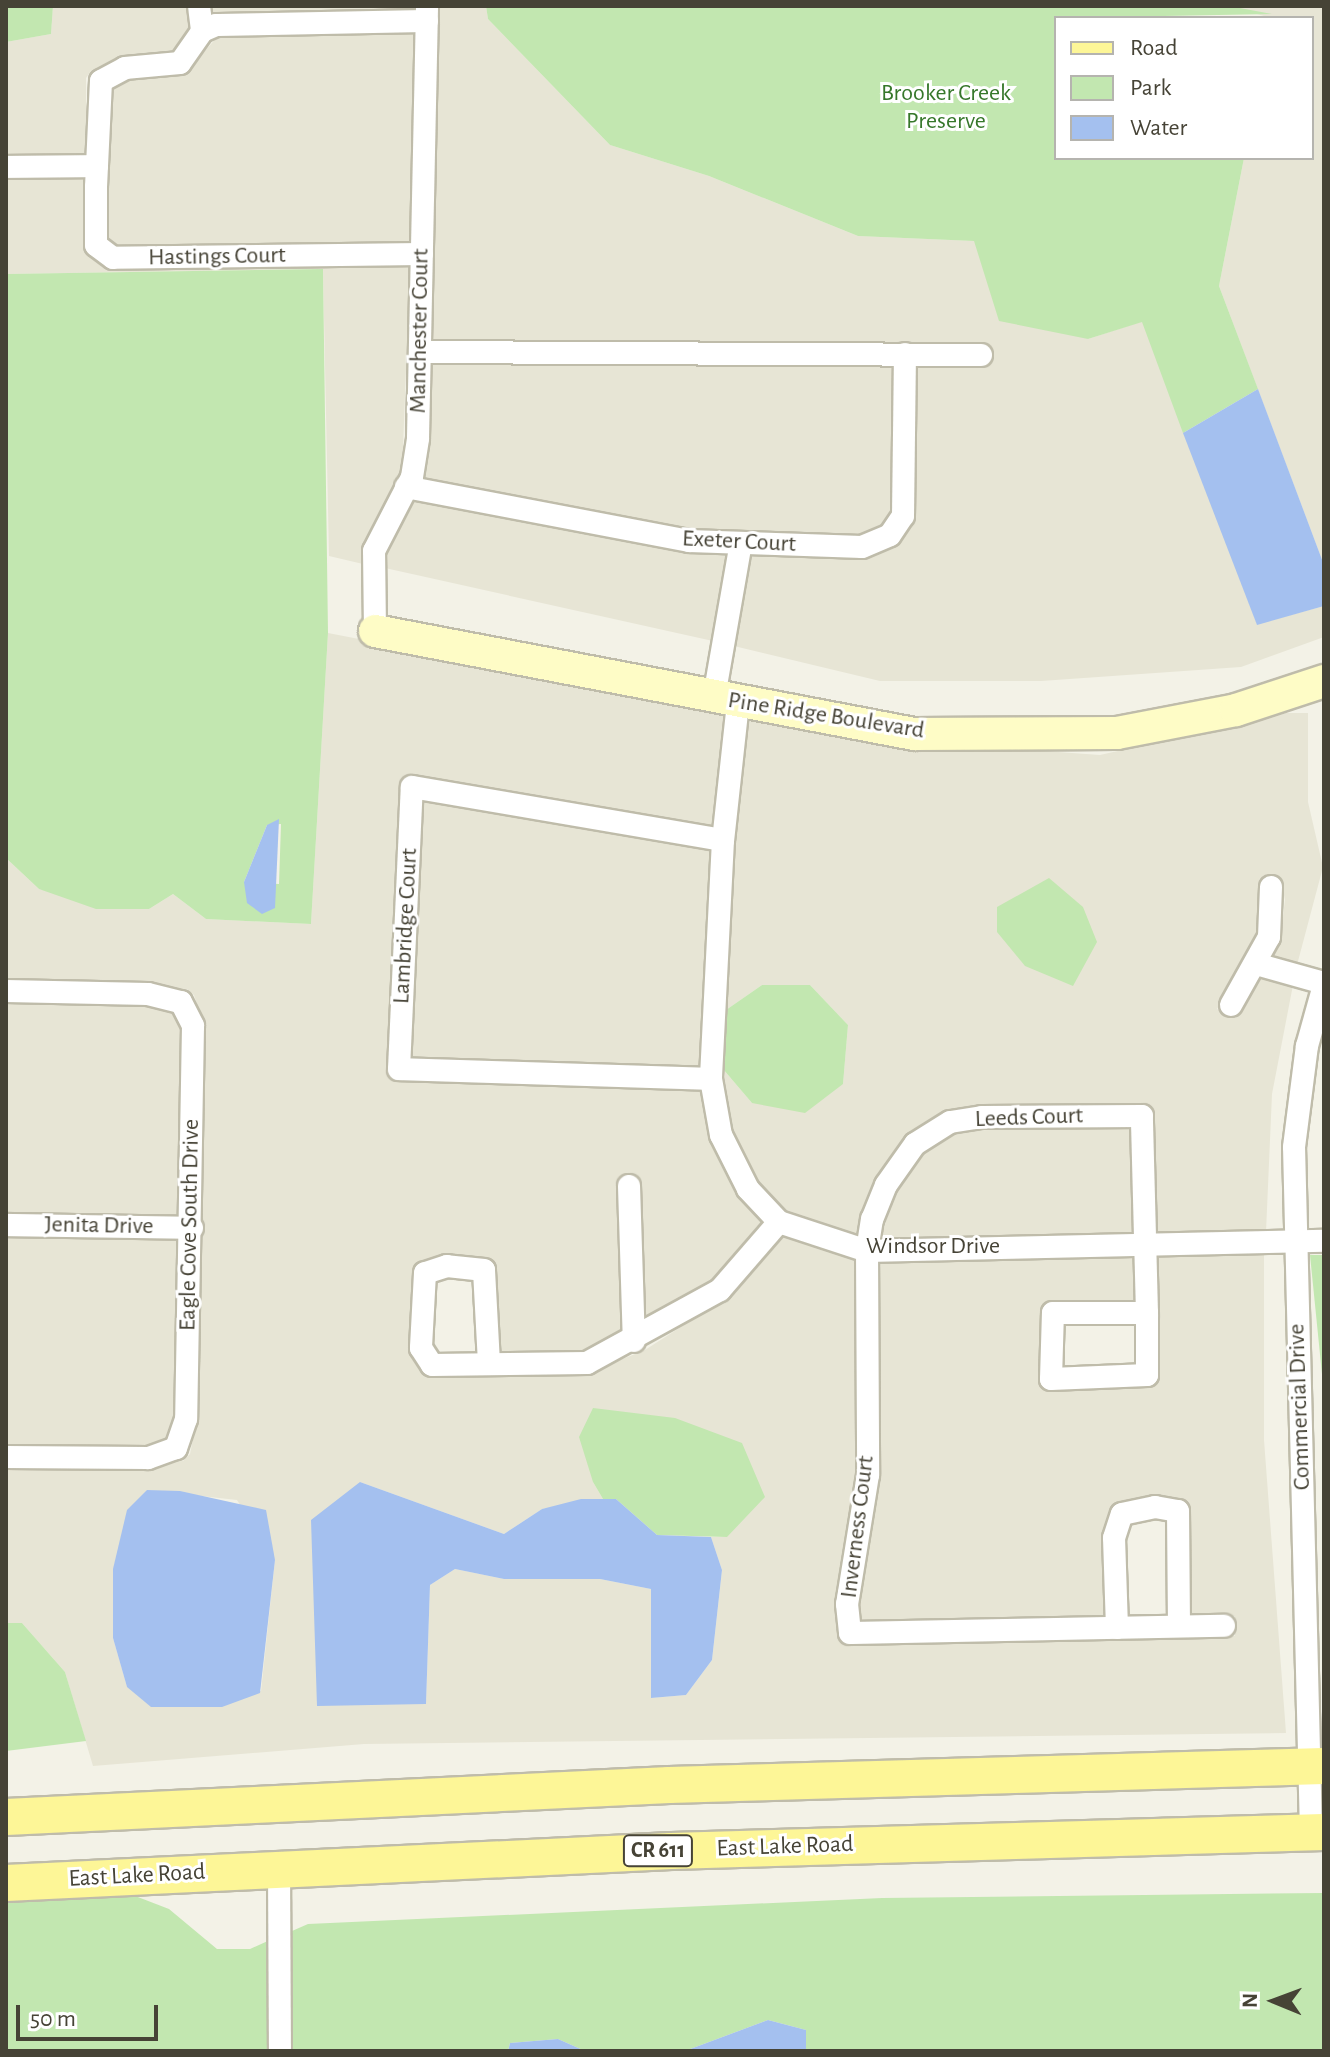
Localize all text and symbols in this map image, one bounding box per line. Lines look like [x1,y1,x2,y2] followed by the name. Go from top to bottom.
[1054,16,1314,160] legend
[1130,36,1178,60] text: Road
[1130,76,1171,100] text: Park
[881,80,1011,136] park label: Brooker Creek Preserve
[1130,116,1187,140] text: Water
[148,241,286,273] street label: Hastings Court
[404,248,436,414] street label: Manchester Court
[681,525,797,559] street label: Exeter Court
[726,686,926,746] street label: Pine Ridge Boulevard
[388,847,424,1005] street label: Lambridge Court
[974,1102,1084,1134] street label: Leeds Court
[174,1119,206,1331] street label: Eagle Cove South Drive
[44,1211,154,1241] street label: Jenita Drive
[866,1233,1000,1261] street label: Windsor Drive
[1283,1323,1317,1491] street label: Commercial Drive
[835,1454,881,1600] street label: Inverness Court
[716,1830,854,1864] street label: East Lake Road
[622,1833,694,1869] road number: CR 611
[68,1858,206,1894] street label: East Lake Road
[1234,1961,1314,2041] north arrow
[20,1989,162,2039] scale bar
[1239,1993,1261,2008] text: N
[30,2007,76,2031] text: 50 m

